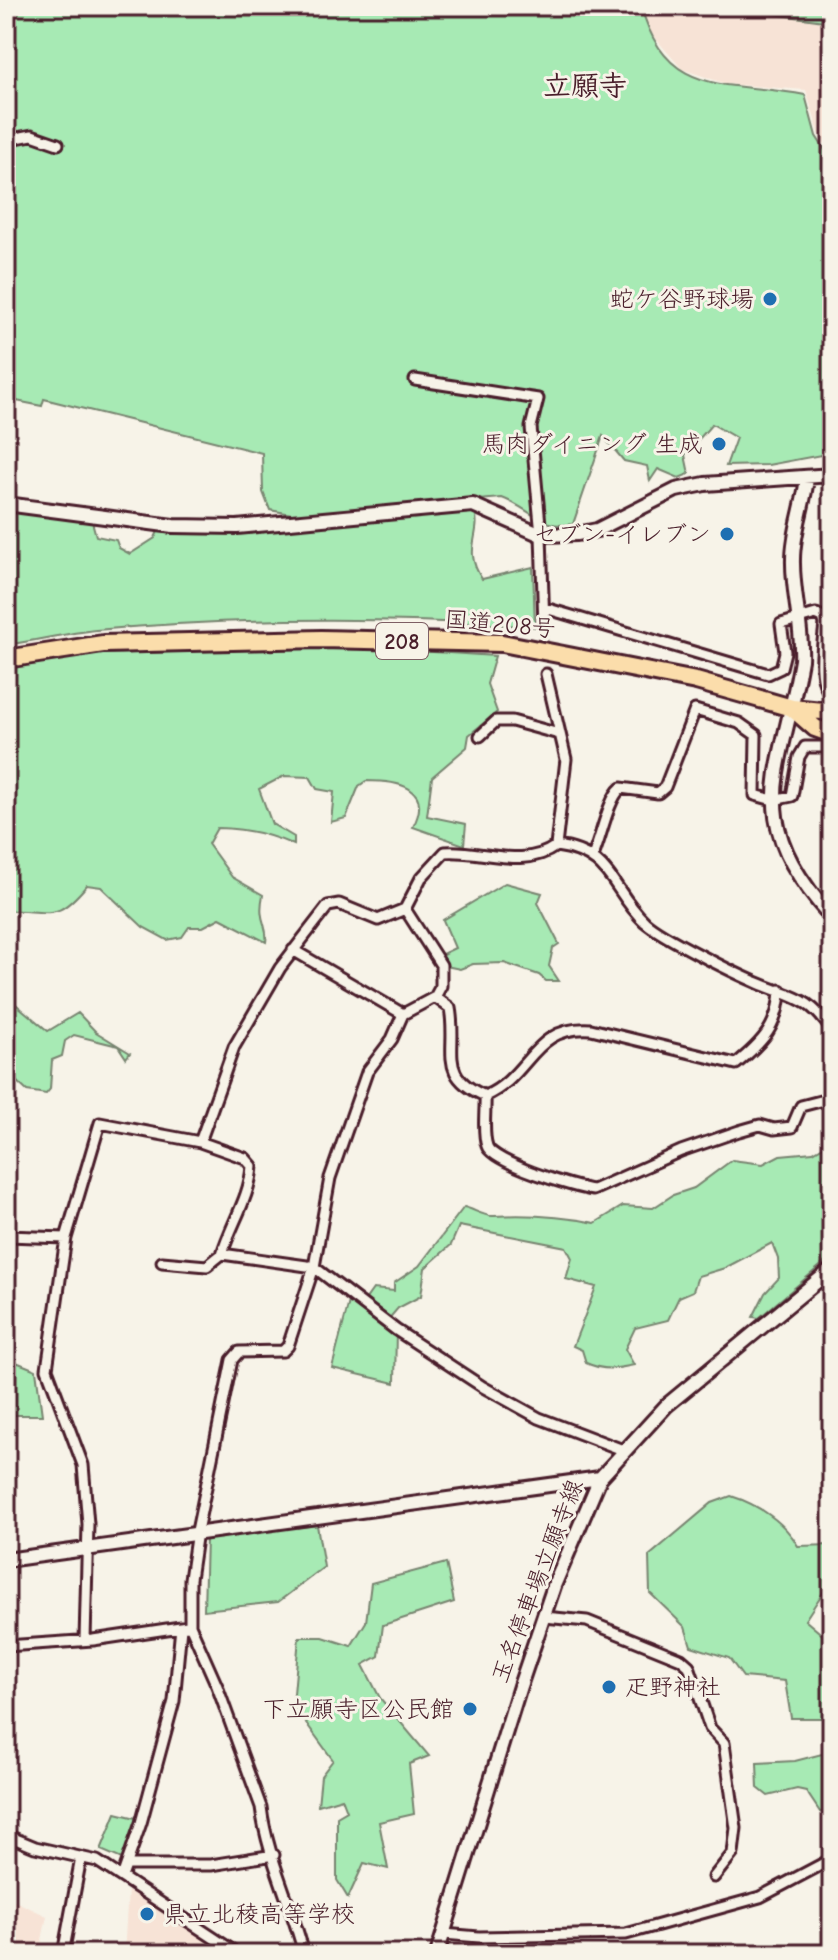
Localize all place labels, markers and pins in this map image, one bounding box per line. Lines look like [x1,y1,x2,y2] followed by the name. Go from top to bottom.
[610,285,754,313] place label: 蛇ケ谷野球場
[761,290,779,308] marker: 蛇ケ谷野球場
[481,430,703,458] place label: 馬肉ダイニング 生成
[710,435,728,453] marker: 馬肉ダイニング 生成
[533,520,711,548] place label: セブン-イレブン
[718,525,736,543] marker: セブン-イレブン
[625,1673,721,1701] place label: 疋野神社
[600,1678,618,1696] marker: 疋野神社
[262,1695,454,1723] place label: 下立願寺区公民館
[461,1700,479,1718] marker: 下立願寺区公民館
[163,1900,355,1928] place label: 県立北稜高等学校
[138,1905,156,1923] marker: 県立北稜高等学校

